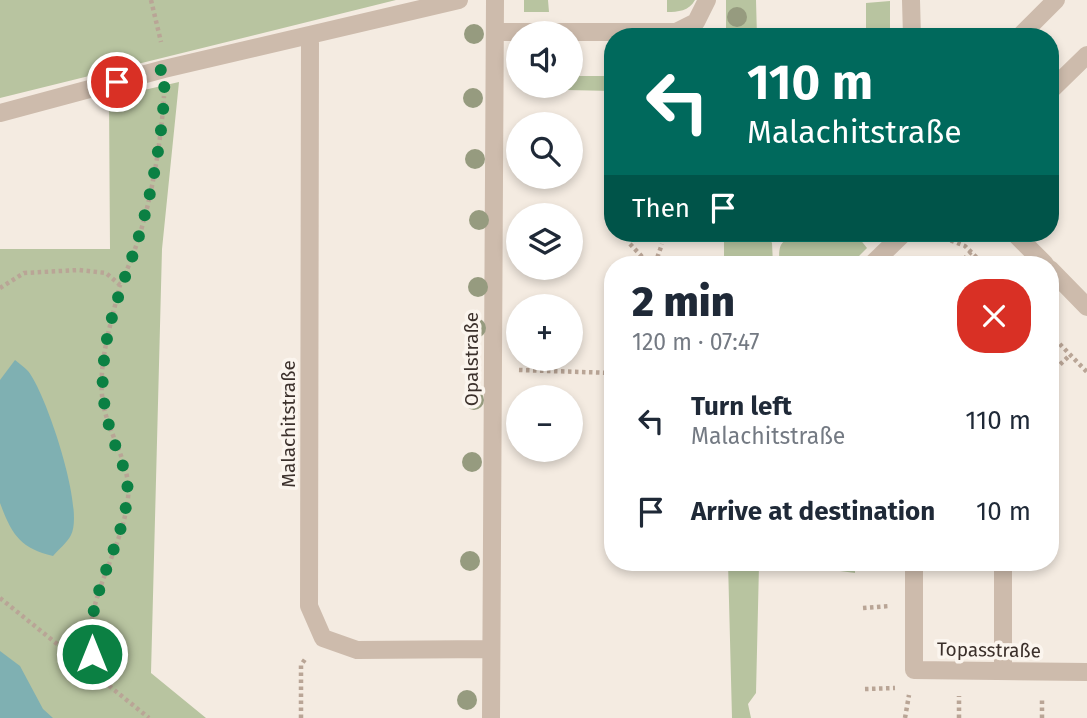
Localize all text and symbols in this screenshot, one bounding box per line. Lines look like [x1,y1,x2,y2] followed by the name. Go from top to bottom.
[506,21,583,462] map controls
[506,21,583,98] button: sound
[87,52,147,112] pin
[747,53,873,112] text: 110 m
[632,56,723,147] icon: left
[98,63,136,101] icon: arrive
[506,112,583,189] button: search
[747,113,962,151] text: Malachitstraße
[704,189,742,227] icon: arrive
[632,193,690,224] text: Then
[506,203,583,280] button: layers
[632,277,735,327] text: 2 min
[957,279,1031,353] button: close
[506,294,583,371] button: +
[460,312,483,406] street label: Opalstraße
[632,328,760,356] text: 120 m · 07:47
[277,360,300,488] street label: Malachitstraße
[506,385,583,462] button: −
[691,391,792,422] text: Turn left
[632,402,670,440] icon: left
[965,405,1031,436] text: 110 m
[691,422,845,450] text: Malachitstraße
[632,493,670,531] icon: arrive
[691,496,935,527] text: Arrive at destination
[976,496,1031,527] text: 10 m
[55,617,129,691] position arrow
[937,638,1041,662] street label: Topasstraße

